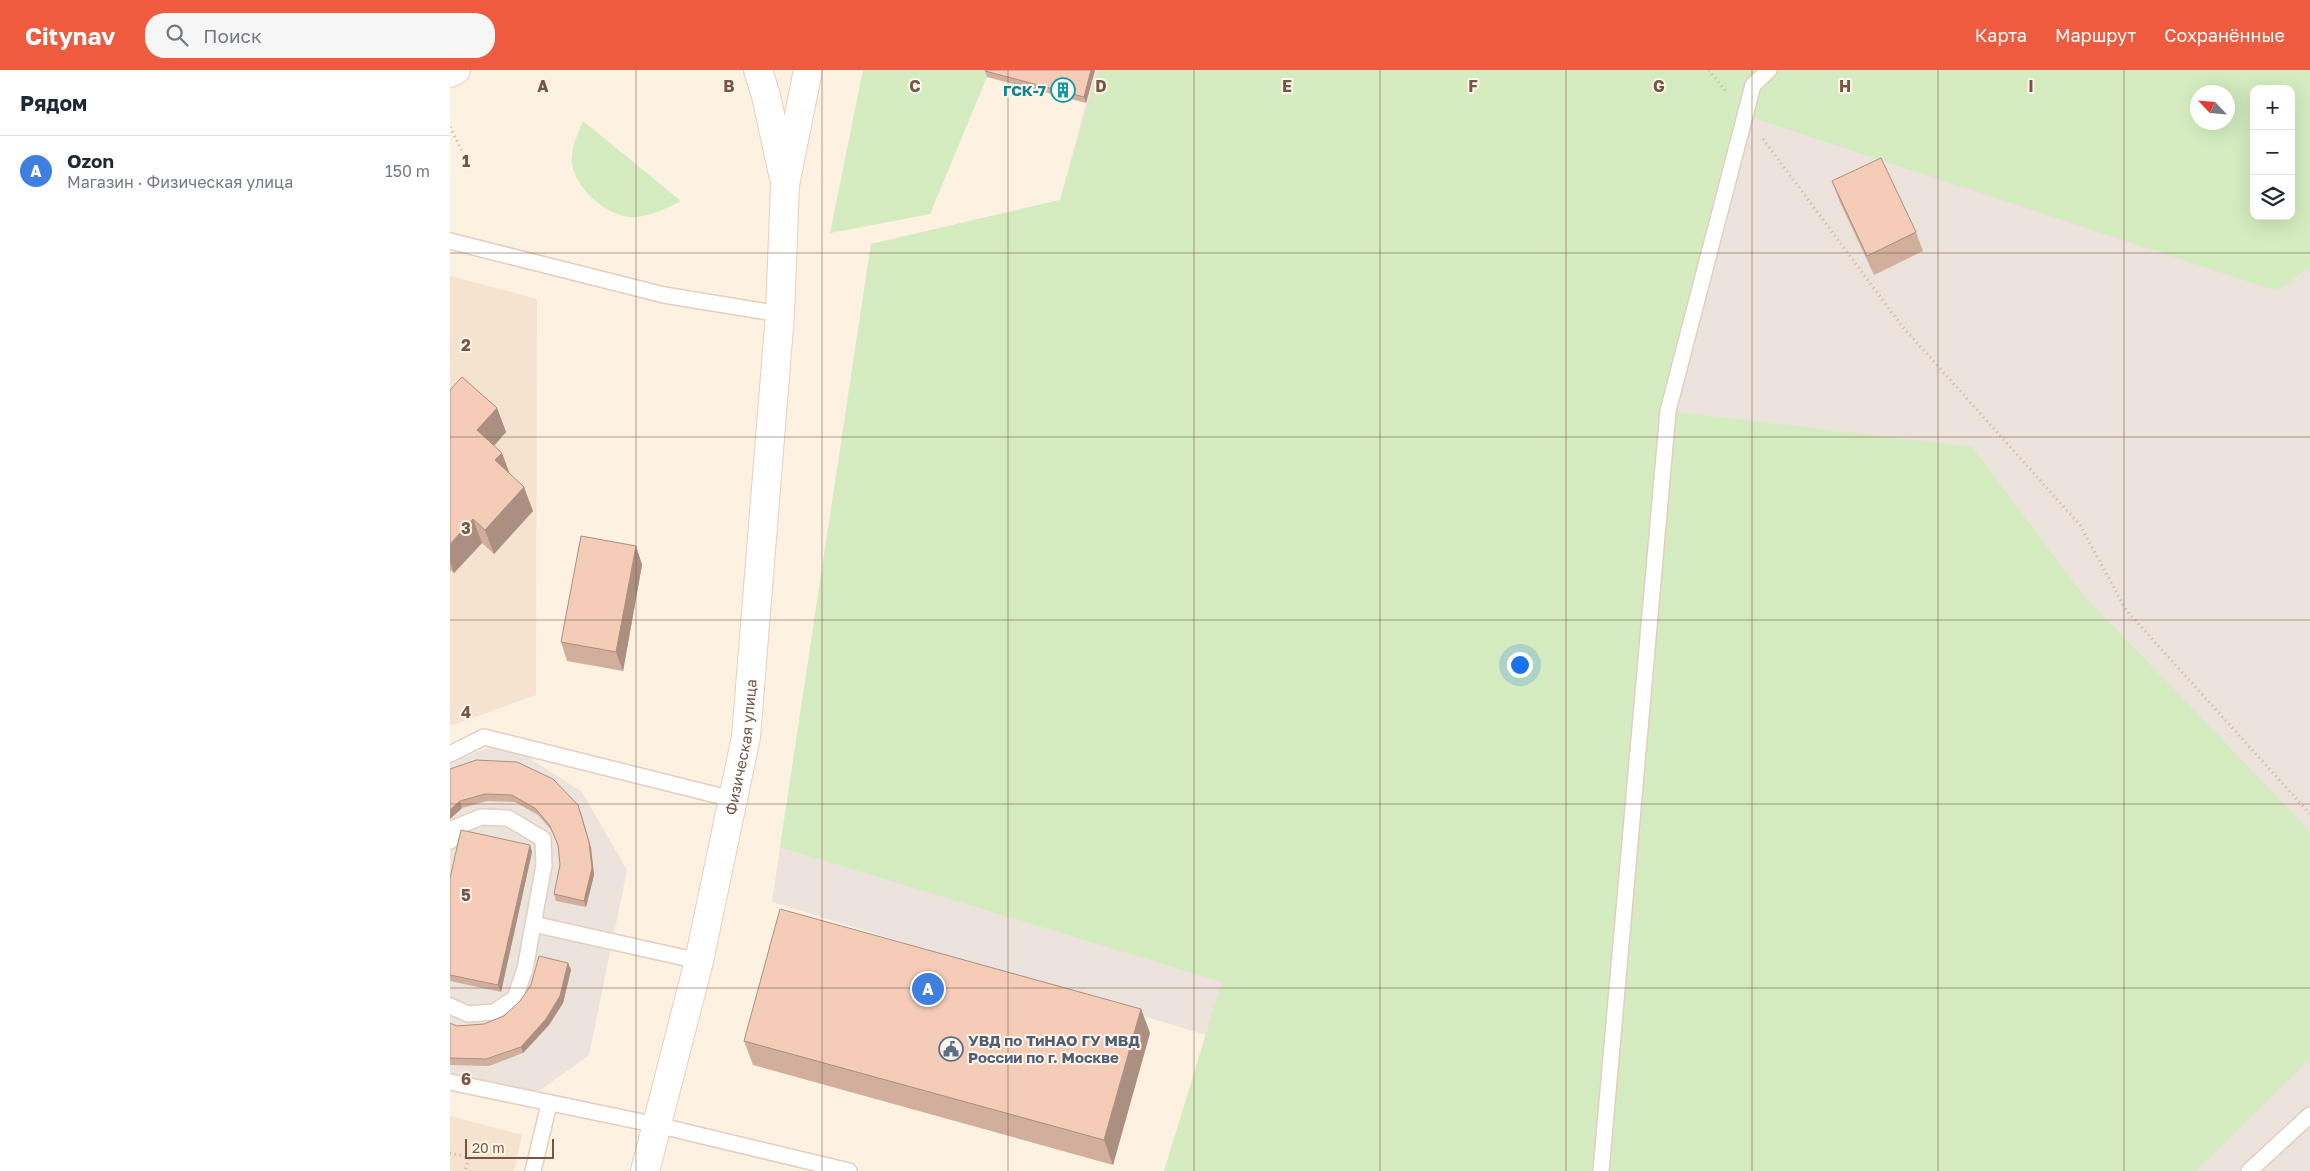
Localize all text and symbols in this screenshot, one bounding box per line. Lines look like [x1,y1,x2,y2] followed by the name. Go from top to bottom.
[145,13,495,58] search box
[25,21,115,50] text: Citynav
[163,21,191,49] icon: search
[203,24,262,47] text: Поиск
[1975,24,2027,46] text: Карта
[2055,24,2136,46] text: Маршрут
[2164,24,2285,46] text: Сохранённые
[537,76,549,96] text: A
[723,76,735,96] text: B
[909,76,921,96] text: C
[1095,76,1107,96] text: D
[1282,76,1292,96] text: E
[1468,76,1478,96] text: F
[1653,76,1665,96] text: G
[1839,76,1851,96] text: H
[2028,76,2034,96] text: I
[1050,77,1076,103] building icon: ГСК-7
[1003,81,1046,99] place label: ГСК-7
[2190,85,2235,130] north arrow
[2250,85,2295,220] map controls
[2250,85,2295,130] button: +
[20,90,87,116] text: Рядом
[2250,130,2295,175] button: −
[67,149,114,172] text: Ozon
[462,151,470,171] text: 1
[30,161,42,181] text: A
[385,161,430,181] text: 150 m
[67,172,293,192] text: Магазин · Физическая улица
[2250,175,2295,220] button: layers
[461,335,471,355] text: 2
[461,518,471,538] text: 3
[1507,652,1533,678] your location
[721,678,760,817] street label: Физическая улица
[461,702,471,722] text: 4
[461,885,471,905] text: 5
[912,970,944,1008] pin: A
[968,1031,1140,1066] place label: УВД по ТиНАО ГУ МВД России по г. Москве
[938,1036,964,1062] public building icon: УВД по ТиНАО ГУ МВД России по г. Москве
[461,1069,471,1089] text: 6
[465,1136,554,1159] scale bar
[472,1139,505,1156] text: 20 m

